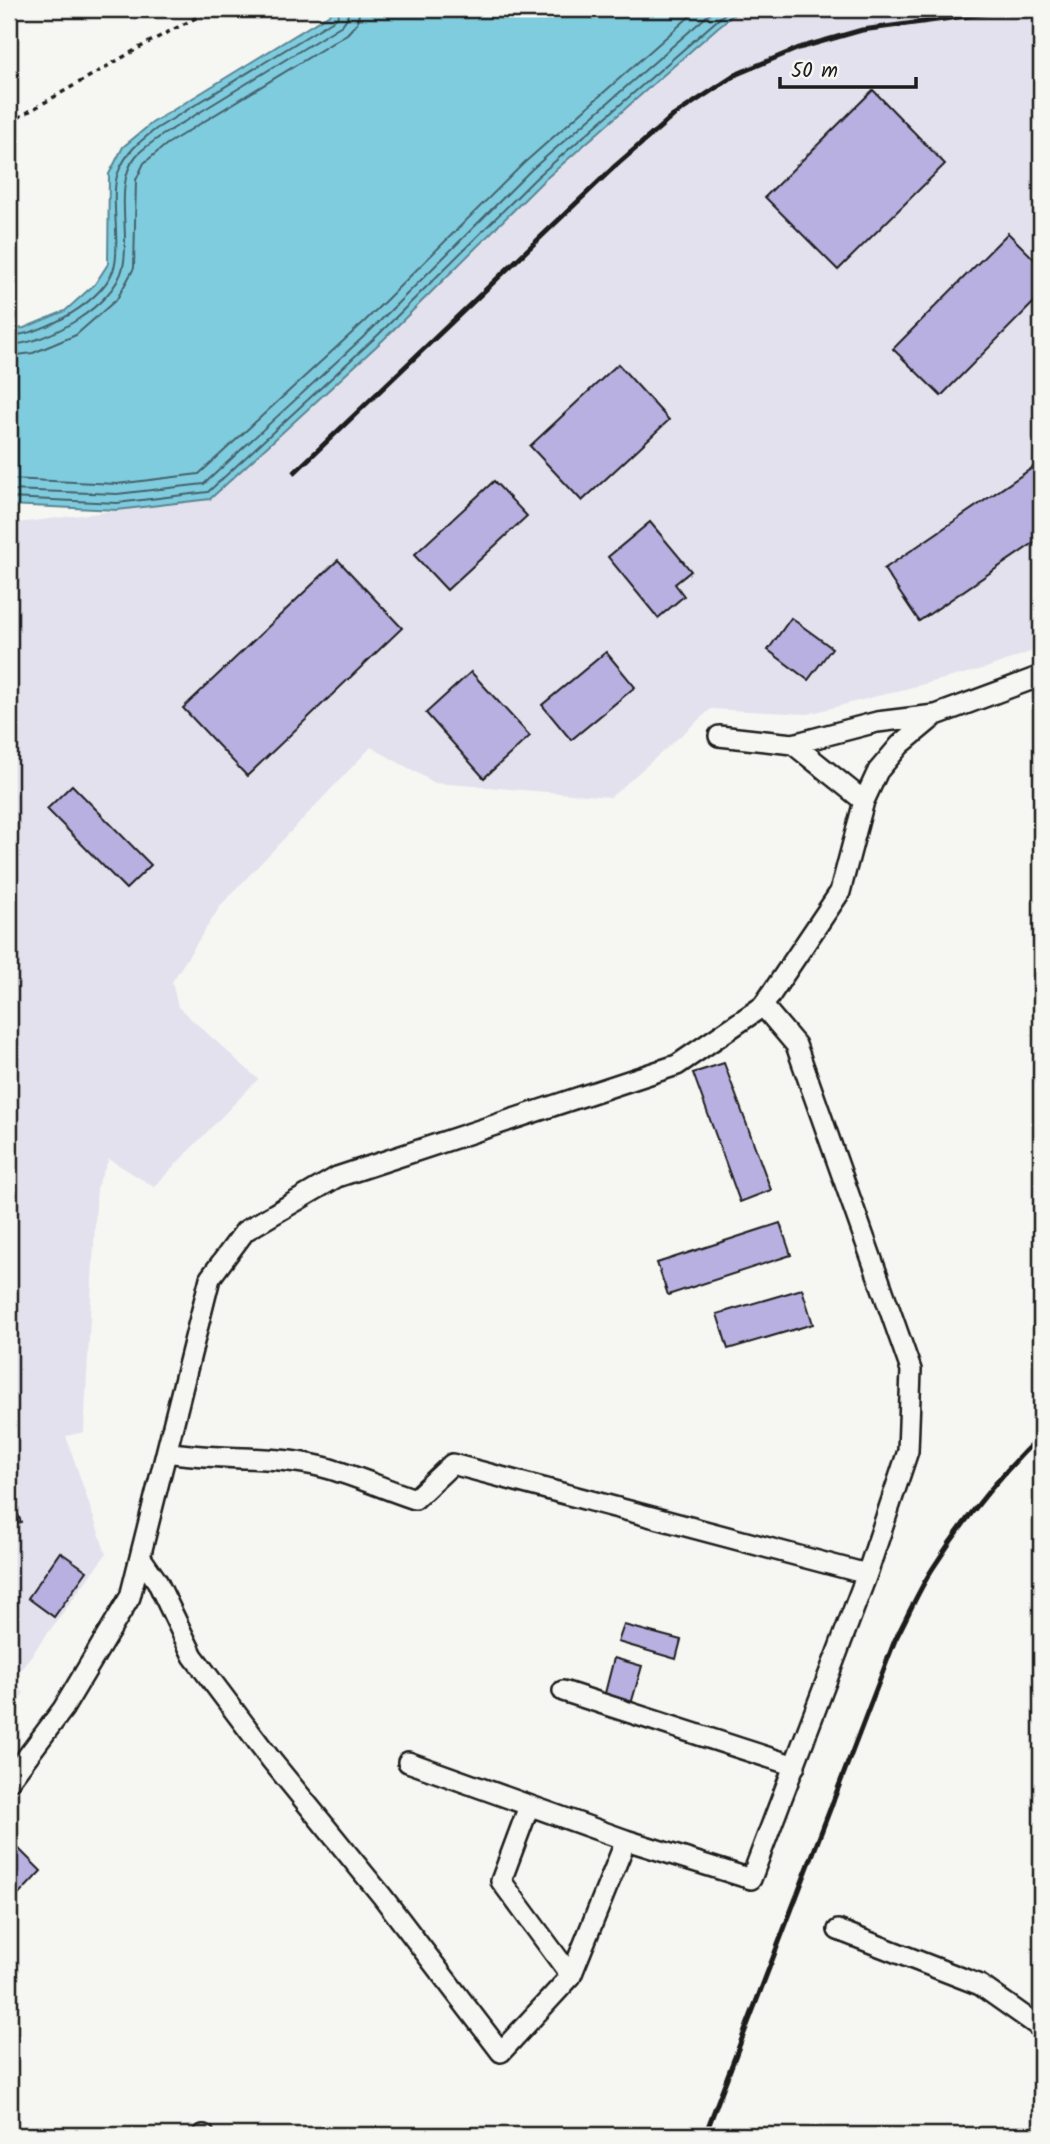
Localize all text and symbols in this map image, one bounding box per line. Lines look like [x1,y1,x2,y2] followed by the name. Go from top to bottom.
[780,46,917,90] scale bar
[791,55,838,88] text: 50 m

